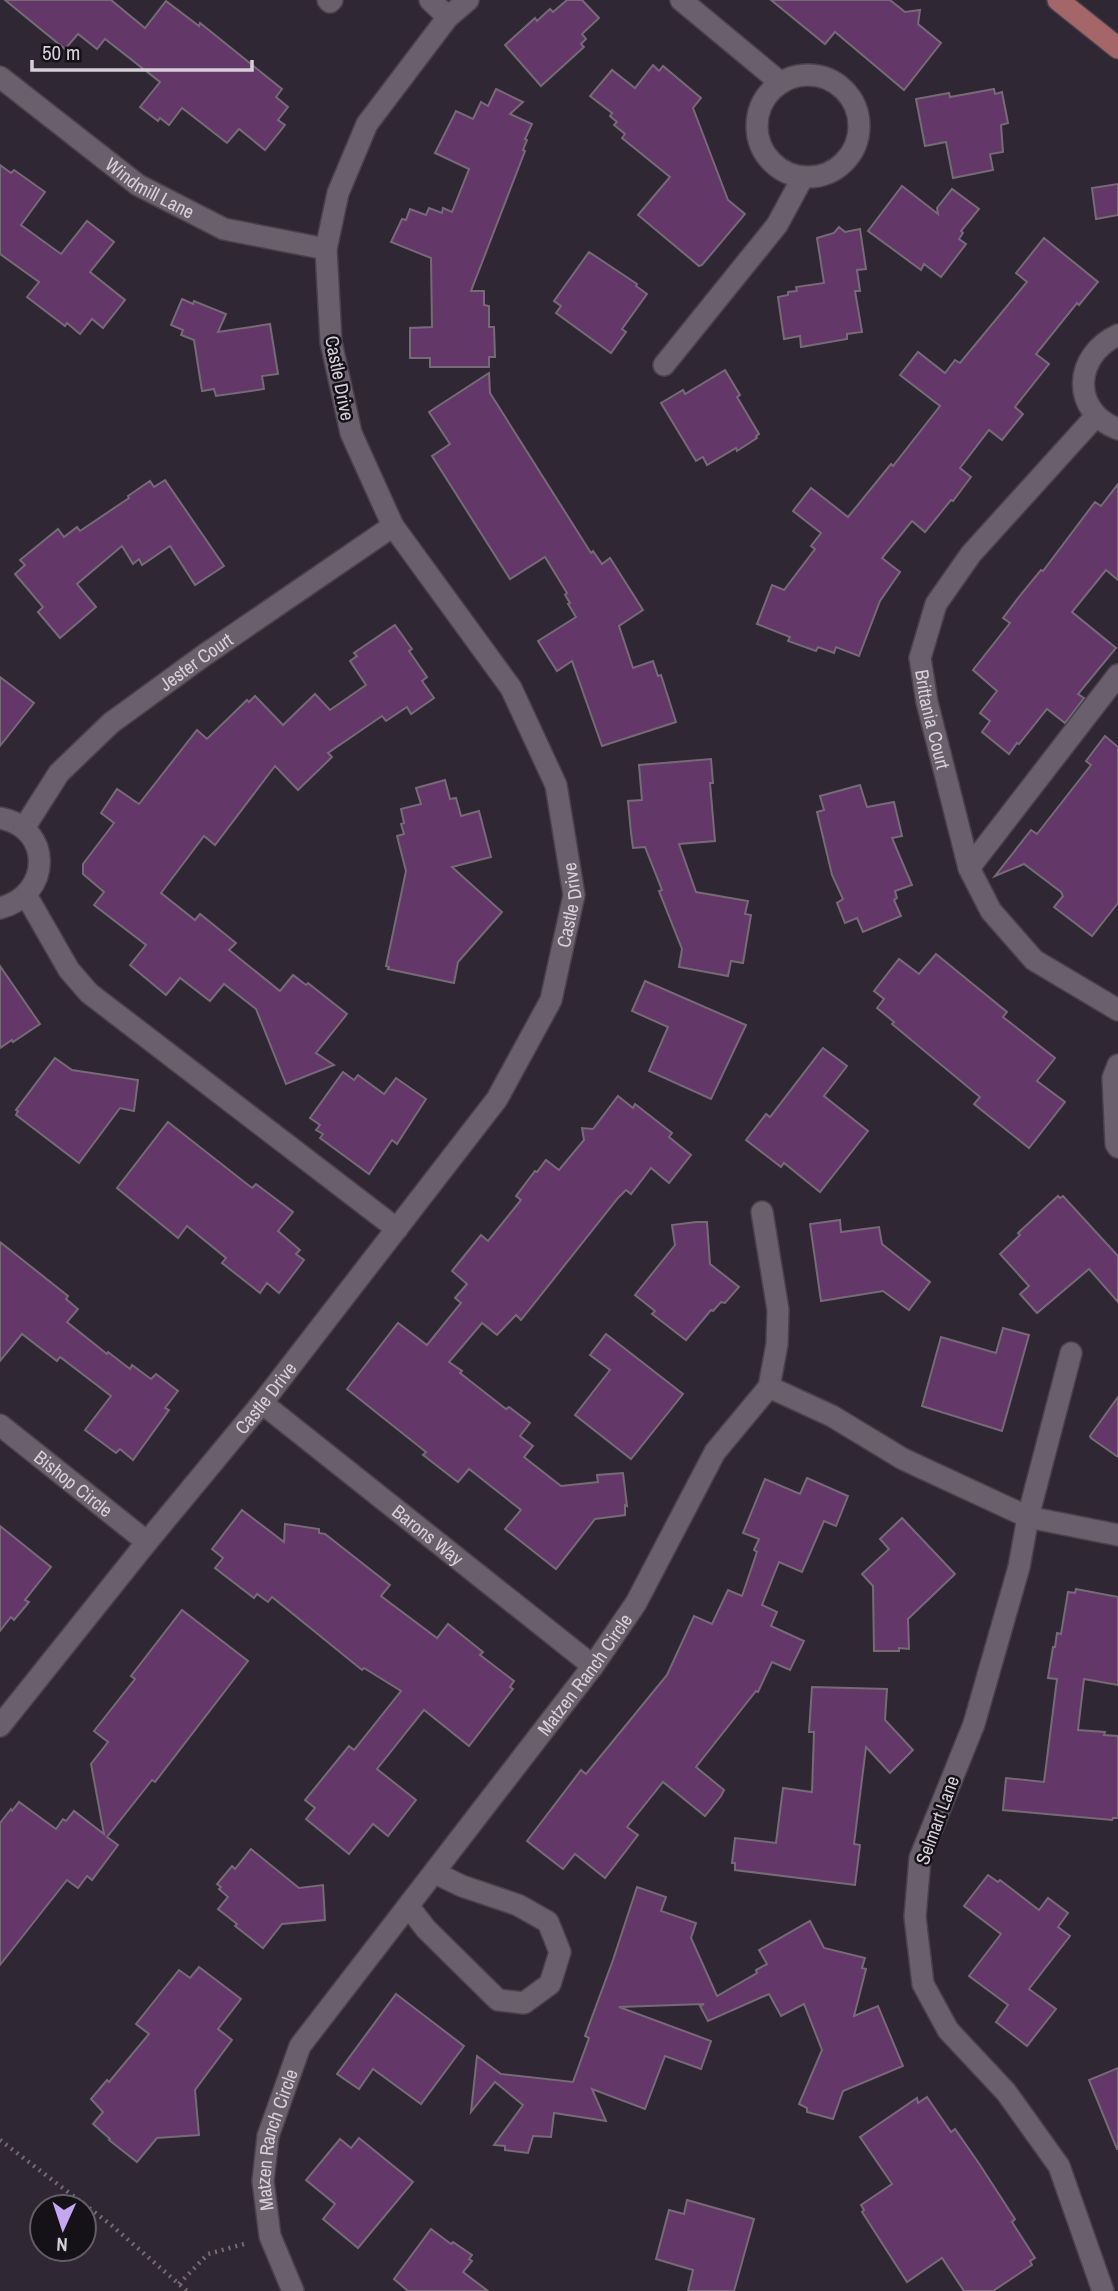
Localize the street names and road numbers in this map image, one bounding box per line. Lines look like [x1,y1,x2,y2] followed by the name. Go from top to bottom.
[100,151,199,225] street label: Windmill Lane
[319,333,361,423] street label: Castle Drive
[154,626,238,697] street label: Jester Court
[909,668,957,772] street label: Brittania Court
[550,861,588,950] street label: Castle Drive
[229,1356,302,1440] street label: Castle Drive
[29,1444,118,1523] street label: Bishop Circle
[387,1498,469,1571] street label: Barons Way
[531,1608,638,1741] street label: Matzen Ranch Circle
[909,1772,965,1868] street label: Selmart Lane
[250,2065,304,2212] street label: Matzen Ranch Circle

